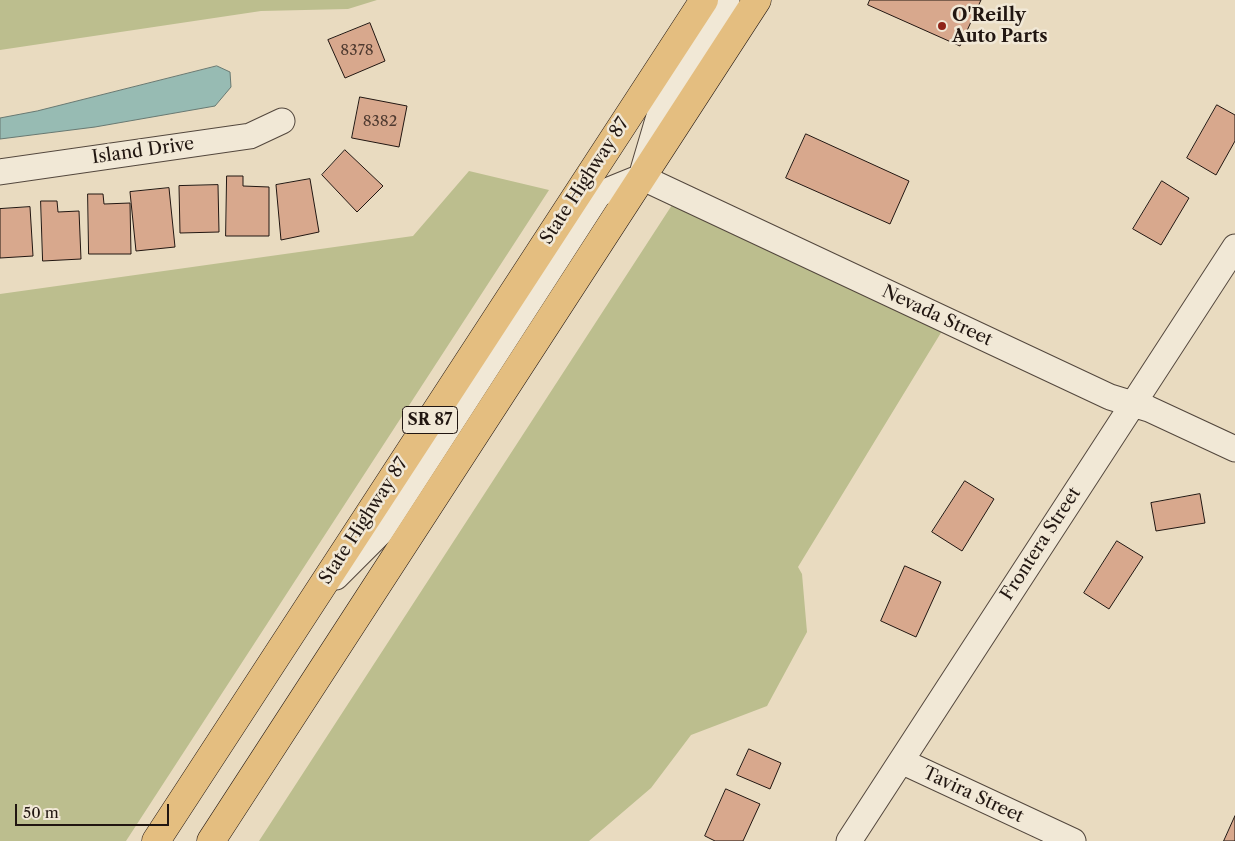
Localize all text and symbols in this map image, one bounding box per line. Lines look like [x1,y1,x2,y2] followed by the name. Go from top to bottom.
[952,5,1048,48] place label: O'Reilly Auto Parts
[936,20,948,32] marker: O'Reilly Auto Parts
[340,42,374,60] house number: 8378
[363,113,397,131] house number: 8382
[536,114,634,248] street label: State Highway 87
[90,133,196,169] street label: Island Drive
[878,281,996,351] street label: Nevada Street
[402,406,458,434] road number: SR 87
[315,454,413,588] street label: State Highway 87
[996,483,1086,605] street label: Frontera Street
[919,762,1027,828] street label: Tavira Street
[18,794,171,826] scale bar
[23,803,59,822] text: 50 m

